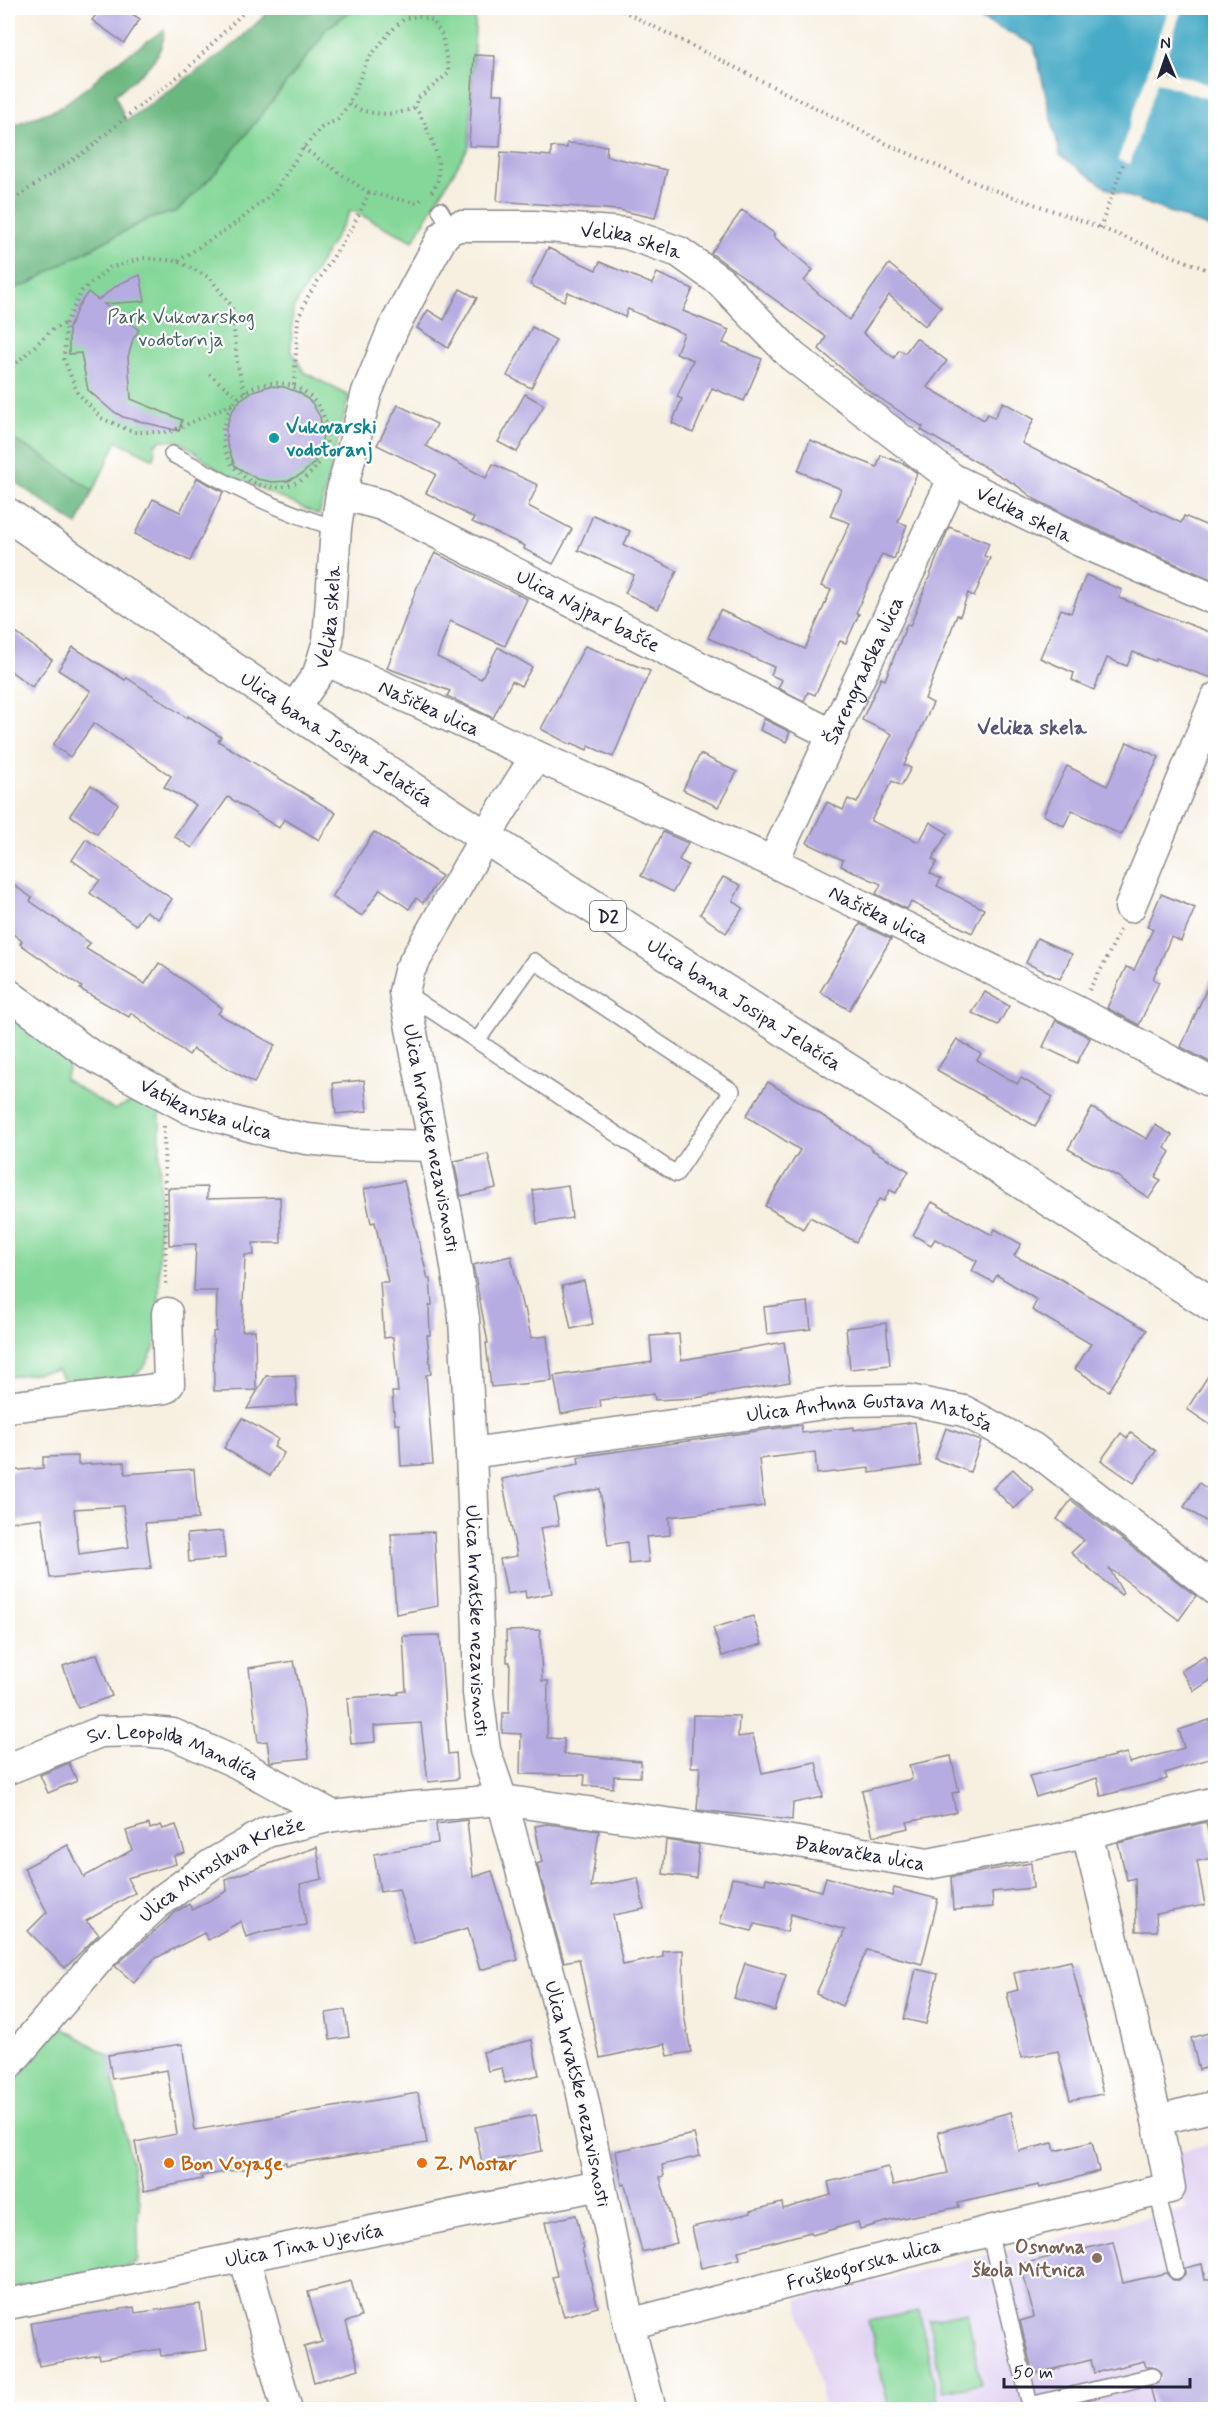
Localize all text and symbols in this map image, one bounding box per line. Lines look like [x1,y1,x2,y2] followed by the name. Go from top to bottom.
[1136,27,1196,87] north arrow
[1160,33,1171,54] text: N
[579,218,686,267] street label: Velika skela
[107,304,255,354] park label: Park Vukovarskog vodotornja
[286,414,377,464] place label: Vukovarski vodotoranj
[267,431,281,445] marker: Vukovarski vodotoranj
[971,480,1077,551] street label: Velika skela
[308,564,348,673] street label: Velika skela
[511,564,664,660] street label: Ulica Najpar bašće
[818,592,911,749] street label: Šarengradska ulica
[234,666,438,814] street label: Ulica bana Josipa Jelačića
[374,674,484,744] street label: Našička ulica
[977,714,1088,742] district label: Velika skela
[824,880,933,952] street label: Našička ulica
[590,901,626,931] road number: D2
[641,932,846,1078] street label: Ulica bana Josipa Jelačića
[395,1022,466,1254] street label: Ulica hrvatske nezavisnosti
[134,1072,276,1147] street label: Vatikanska ulica
[745,1388,998,1439] street label: Ulica Antuna Gustava Matoša
[458,1504,495,1738] street label: Ulica hrvatske nezavisnosti
[83,1719,264,1788] street label: Sv. Leopolda Mandića
[133,1811,308,1929] street label: Ulica Miroslava Krleže
[793,1830,927,1878] street label: Đakovačka ulica
[537,1978,617,2210] street label: Ulica hrvatske nezavisnosti
[181,2151,283,2180] place label: Bon Voyage
[434,2151,518,2178] place label: Z. Mostar
[162,2156,176,2170] marker: Bon Voyage
[415,2156,429,2170] marker: Z. Mostar
[223,2217,386,2275] street label: Ulica Tina Ujevića
[784,2232,944,2298] street label: Fruškogorska ulica
[971,2234,1085,2284] place label: Osnovna škola Mitnica
[1090,2251,1104,2265] marker: Osnovna škola Mitnica
[1004,2351,1190,2389] scale bar
[1013,2361,1053,2385] text: 50 m

